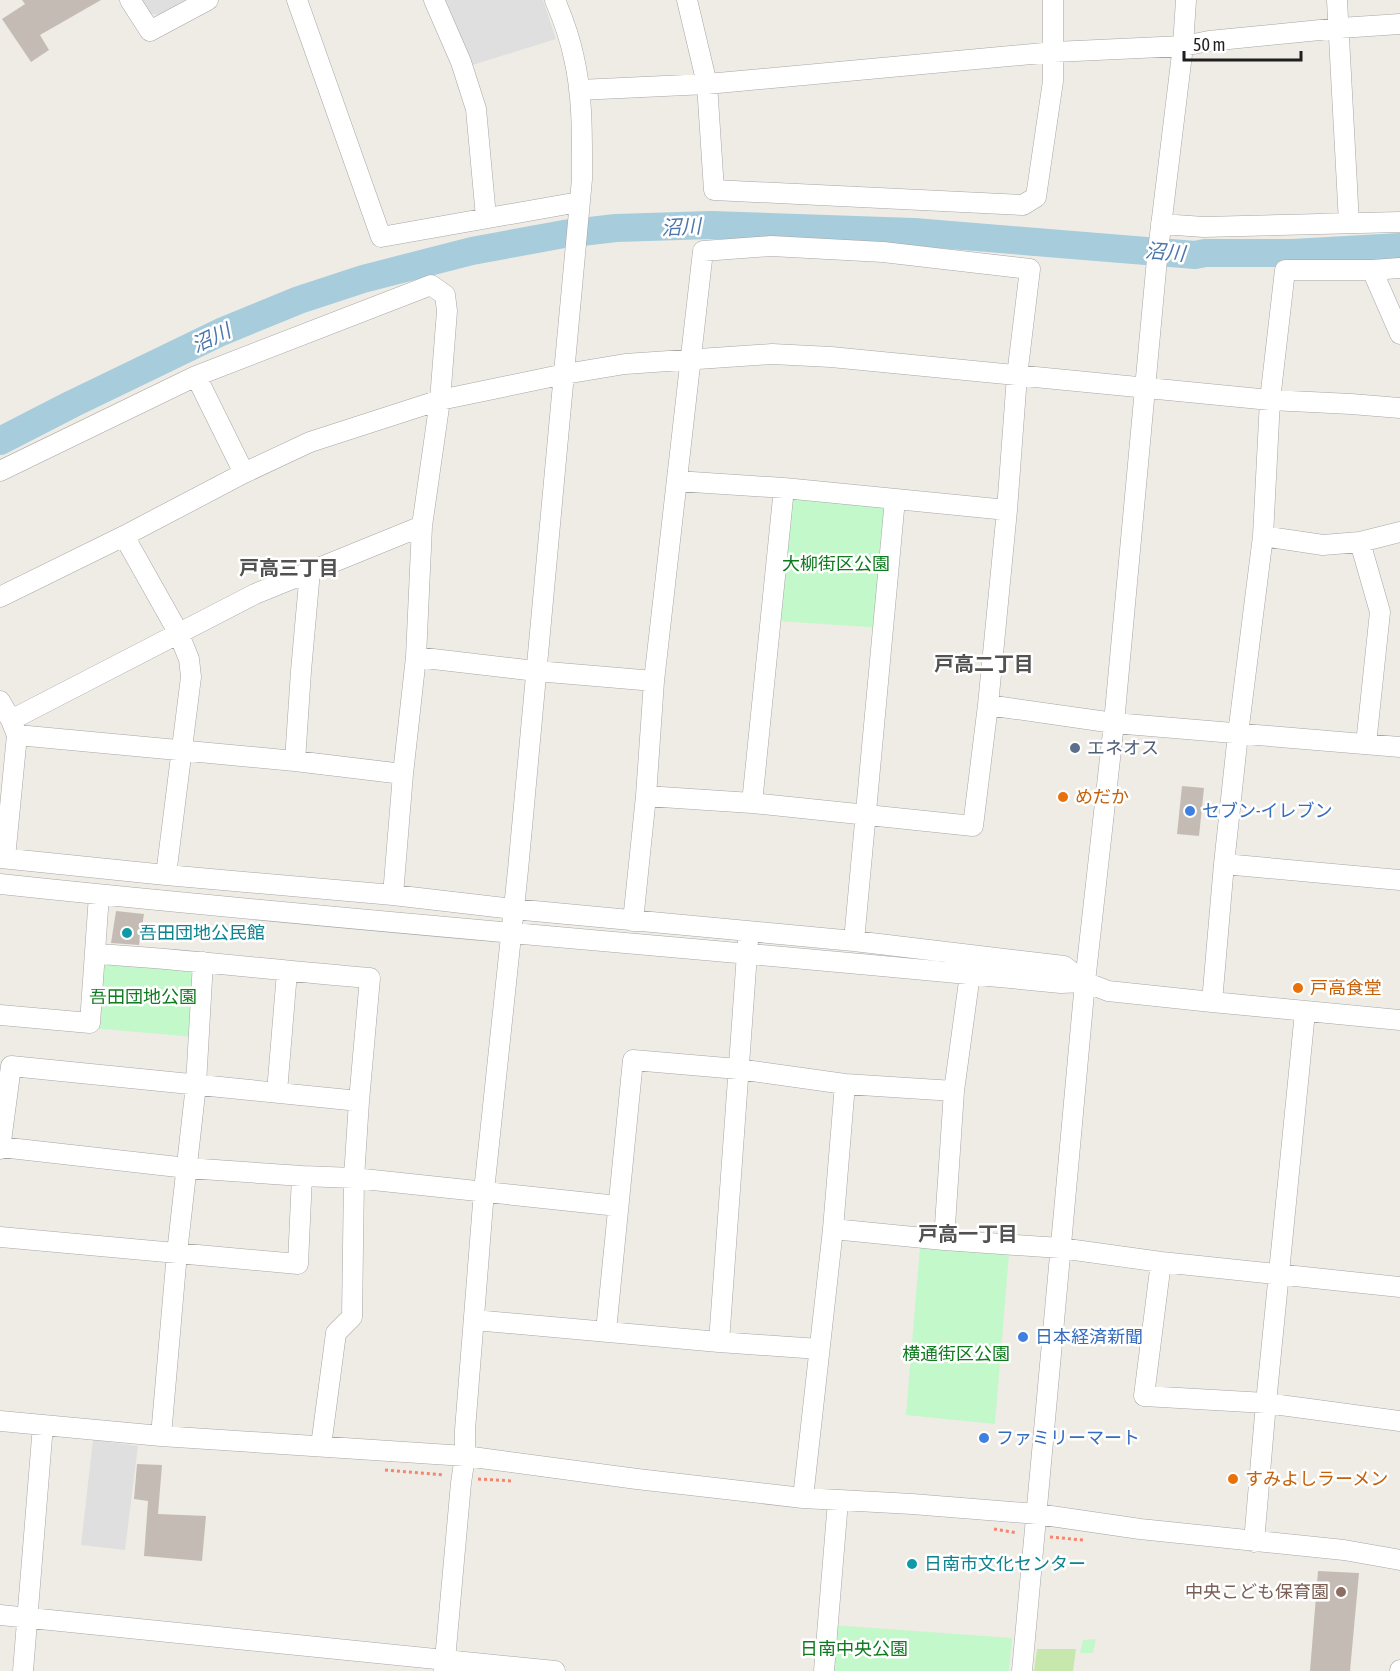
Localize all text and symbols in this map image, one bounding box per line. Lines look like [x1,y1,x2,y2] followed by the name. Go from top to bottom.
[1184,24,1301,62] scale bar
[1193,34,1225,55] text: 50 m
[660,214,704,239] water label: 沼川
[1144,238,1188,265] water label: 沼川
[188,318,236,356] water label: 沼川
[782,553,890,574] park label: 大柳街区公園
[239,556,339,579] district label: 戸高三丁目
[934,652,1034,675] district label: 戸高二丁目
[1087,737,1159,758] place label: エネオス
[1068,741,1082,755] marker: エネオス
[1075,786,1129,807] place label: めだか
[1056,790,1070,804] marker: めだか
[1202,800,1333,821] place label: セブン-イレブン
[1183,804,1197,818] marker: セブン-イレブン
[139,922,265,943] place label: 吾田団地公民館
[120,926,134,940] marker: 吾田団地公民館
[1310,977,1382,998] place label: 戸高食堂
[1291,981,1305,995] marker: 戸高食堂
[89,986,197,1007] park label: 吾田団地公園
[918,1222,1018,1245] district label: 戸高一丁目
[1035,1326,1143,1347] place label: 日本経済新聞
[1016,1330,1030,1344] marker: 日本経済新聞
[902,1343,1010,1364] park label: 横通街区公園
[996,1427,1140,1448] place label: ファミリーマート
[977,1431,991,1445] marker: ファミリーマート
[1245,1468,1388,1489] place label: すみよしラーメン
[1226,1472,1240,1486] marker: すみよしラーメン
[924,1553,1086,1574] place label: 日南市文化センター
[905,1557,919,1571] marker: 日南市文化センター
[1185,1581,1329,1602] place label: 中央こども保育園
[1334,1585,1348,1599] marker: 中央こども保育園
[800,1638,908,1659] park label: 日南中央公園

